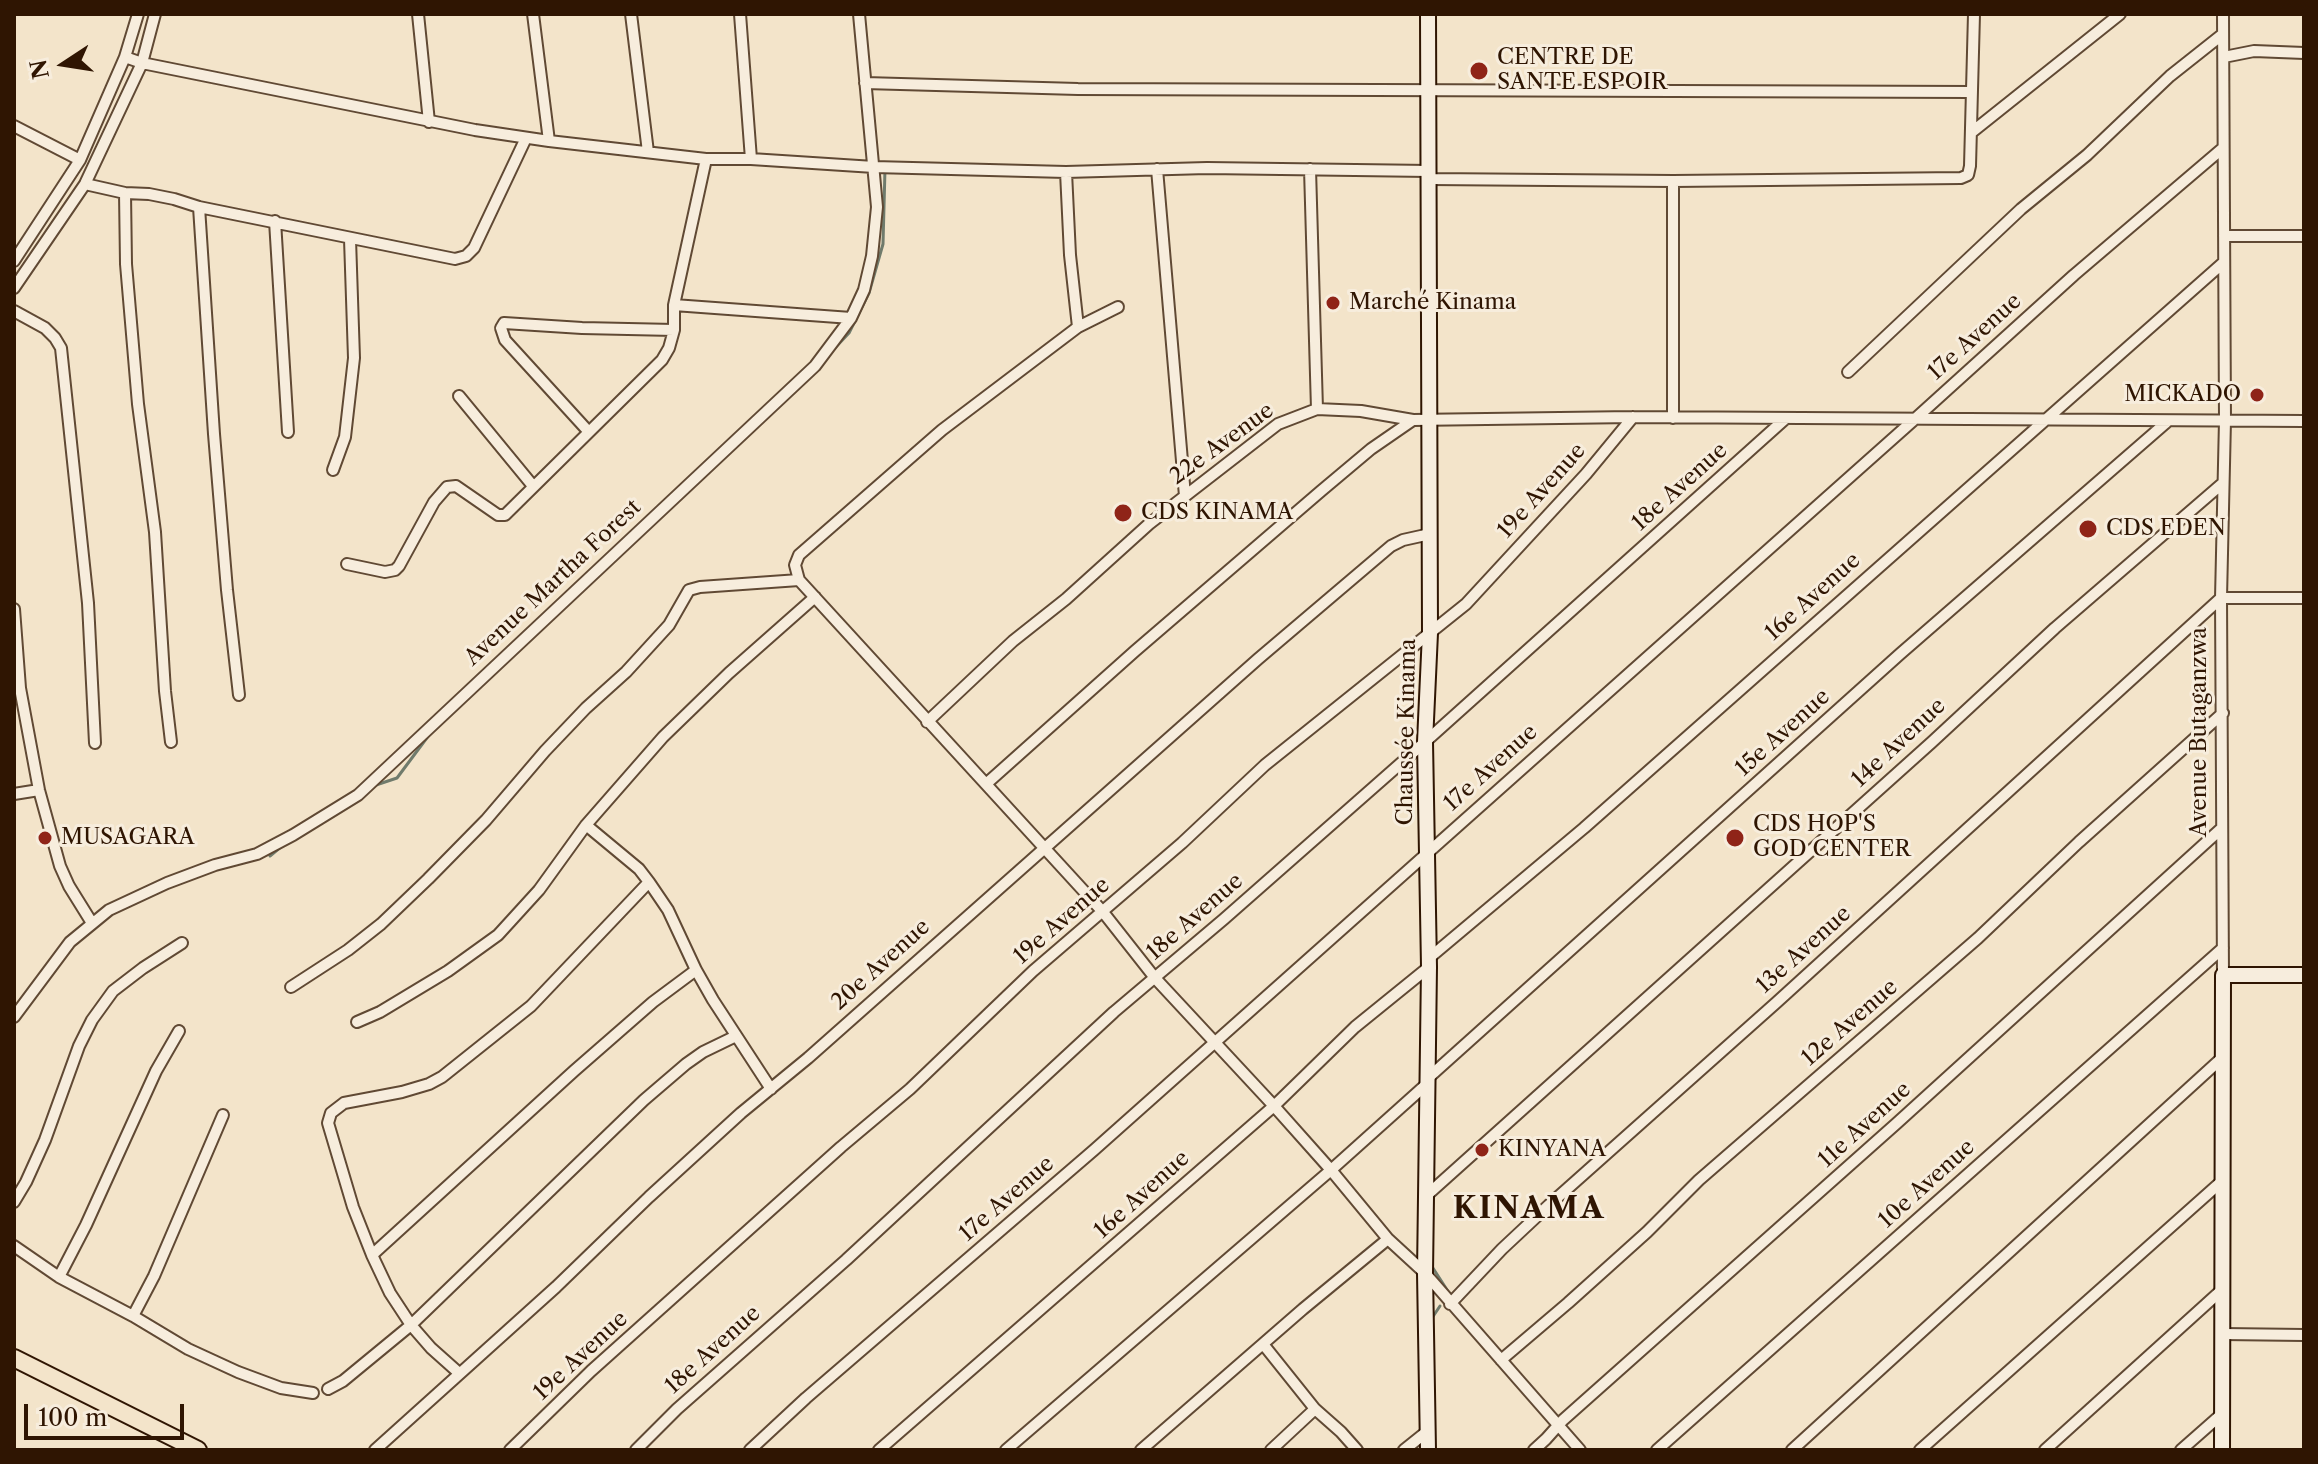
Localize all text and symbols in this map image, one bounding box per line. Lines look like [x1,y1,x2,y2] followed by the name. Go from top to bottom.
[24,24,104,104] north arrow
[1497,45,1667,96] place label: CENTRE DE SANTE ESPOIR
[25,57,55,81] text: N
[1468,60,1490,82] marker: CENTRE DE SANTE ESPOIR
[1923,288,2027,386] street label: 17e Avenue
[1349,290,1516,316] place label: Marché Kinama
[1324,294,1342,312] marker: Marché Kinama
[2124,382,2241,408] place label: MICKADO
[2248,386,2266,404] marker: MICKADO
[1165,398,1279,490] street label: 22e Avenue
[1627,437,1733,537] street label: 18e Avenue
[1493,438,1591,544] street label: 19e Avenue
[459,494,647,672] street label: Avenue Martha Forest
[1141,500,1293,526] place label: CDS KINAMA
[1112,502,1134,524] marker: CDS KINAMA
[2106,516,2226,542] place label: CDS EDEN
[2077,518,2099,540] marker: CDS EDEN
[1760,548,1866,646] street label: 16e Avenue
[2187,627,2213,837] street label: Avenue Butaganzwa
[1392,638,1422,826] street label: Chaussée Kinama
[1730,684,1836,782] street label: 15e Avenue
[1847,693,1951,793] street label: 14e Avenue
[1439,719,1543,817] street label: 17e Avenue
[1753,812,1910,864] place label: CDS HOP'S GOD CENTER
[61,825,195,851] place label: MUSAGARA
[1724,827,1746,849] marker: CDS HOP'S GOD CENTER
[36,829,54,847] marker: MUSAGARA
[1142,868,1248,966] street label: 18e Avenue
[1009,872,1115,970] street label: 19e Avenue
[1751,901,1857,999] street label: 13e Avenue
[826,914,936,1016] street label: 20e Avenue
[1797,974,1903,1072] street label: 12e Avenue
[1813,1077,1917,1173] street label: 11e Avenue
[1874,1134,1980,1234] street label: 10e Avenue
[1498,1137,1606,1163] place label: KINYANA
[1473,1141,1491,1159] marker: KINYANA
[1089,1146,1195,1244] street label: 16e Avenue
[954,1151,1060,1247] street label: 17e Avenue
[1453,1191,1605,1227] district label: KINAMA
[660,1300,766,1400] street label: 18e Avenue
[529,1306,633,1406] street label: 19e Avenue
[28,1388,188,1438] scale bar
[38,1403,107,1432] text: 100 m

